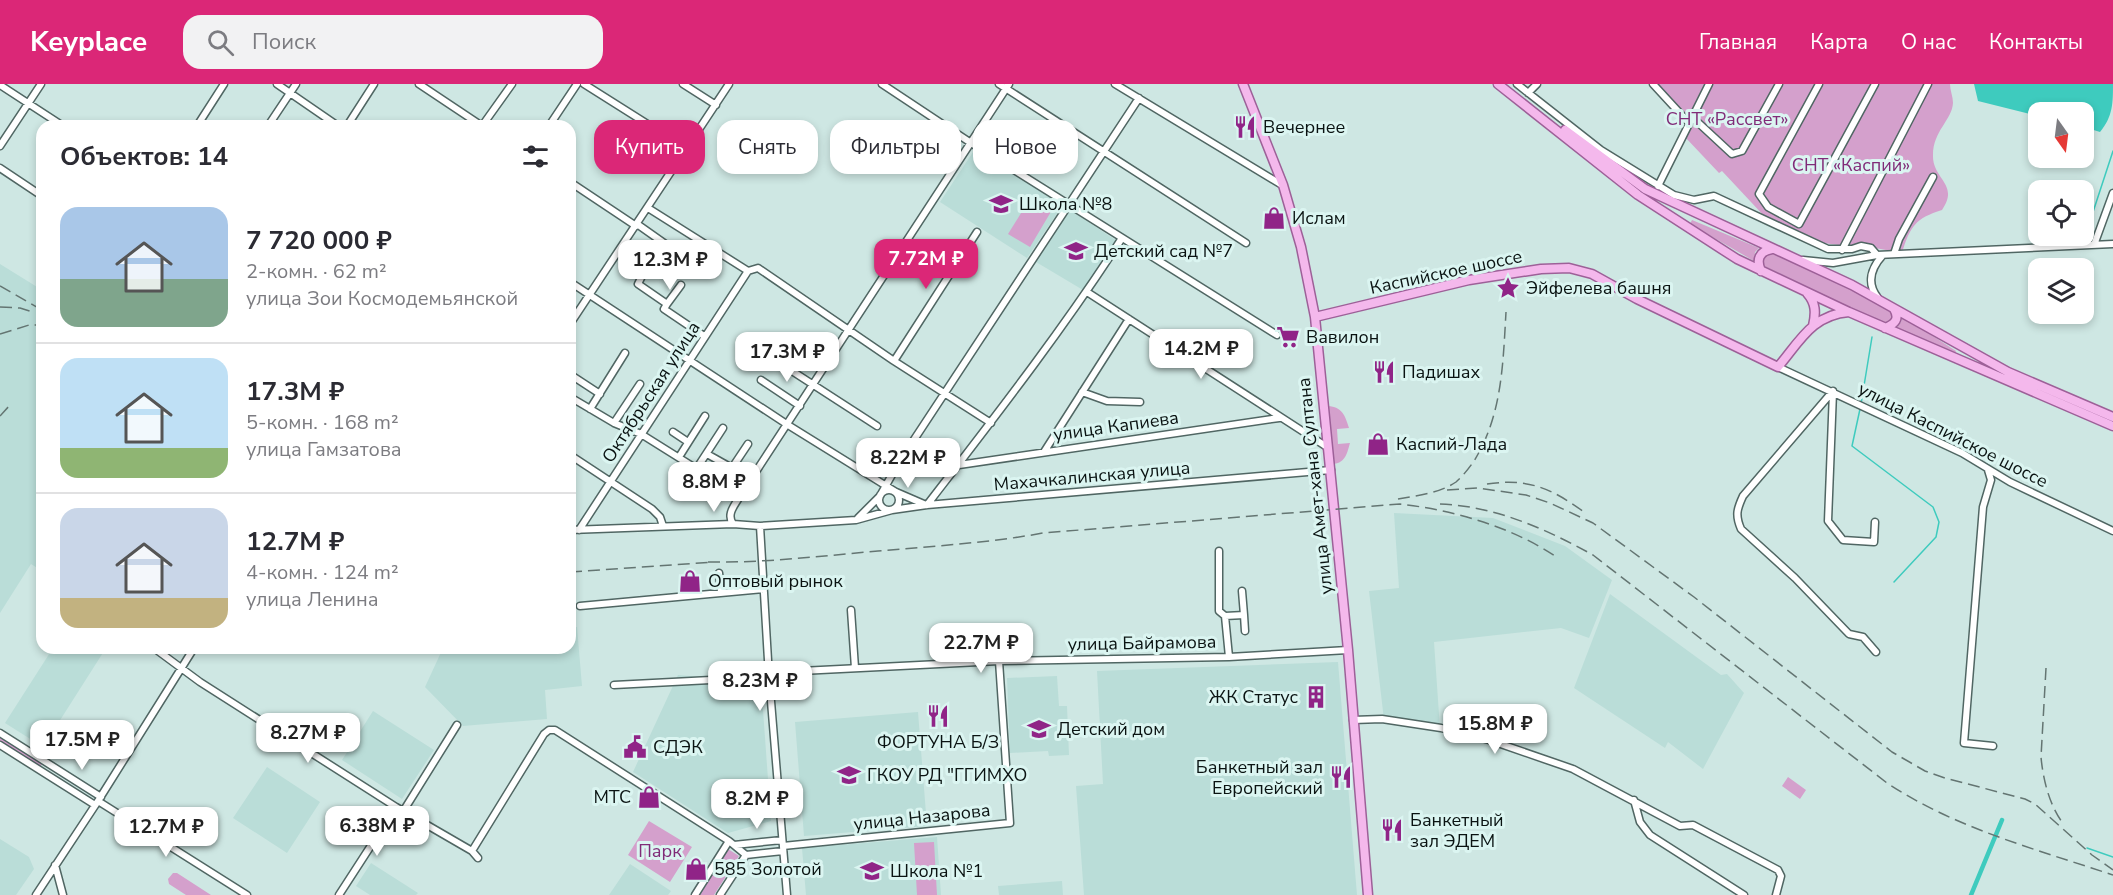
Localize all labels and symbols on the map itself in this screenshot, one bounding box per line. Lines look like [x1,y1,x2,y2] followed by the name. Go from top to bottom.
[2028,102,2094,168] north arrow
[1666,107,1788,131] park label: СНТ «Рассвет»
[1232,114,1258,140] restaurant icon: Вечернее
[1263,115,1345,139] place label: Вечернее
[1792,153,1910,177] park label: СНТ «Каспий»
[988,191,1014,217] school or university icon: Школа №8
[1019,192,1112,216] place label: Школа №8
[1261,205,1287,231] shop icon: Ислам
[1292,206,1346,230] place label: Ислам
[1063,238,1089,264] school or university icon: Детский сад №7
[871,239,981,290] pin: 7.72M ₽
[1094,239,1233,263] place label: Детский сад №7
[615,240,725,291] pin: 12.3M ₽
[1368,244,1524,300] street label: Каспийское шоссе
[1495,275,1521,301] place icon: Эйфелева башня
[1526,276,1672,300] place label: Эйфелева башня
[596,317,706,467] street label: Октябрьская улица
[1275,324,1301,350] supermarket icon: Вавилон
[1306,325,1379,349] place label: Вавилон
[1146,329,1256,380] pin: 14.2M ₽
[732,332,842,383] pin: 17.3M ₽
[1371,359,1397,385] restaurant icon: Падишах
[1402,360,1481,384] place label: Падишах
[1292,376,1338,596] street label: улица Амет-хана Султана
[1854,377,2052,493] street label: улица Каспийское шоссе
[1052,405,1180,447] street label: улица Капиева
[1365,431,1391,457] shop icon: Каспий-Лада
[1396,432,1507,456] place label: Каспий-Лада
[853,438,963,489] pin: 8.22M ₽
[993,455,1191,497] street label: Махачкалинская улица
[665,462,763,513] pin: 8.8M ₽
[677,568,703,594] shop icon: Оптовый рынок
[708,569,843,593] place label: Оптовый рынок
[926,623,1036,674] pin: 22.7M ₽
[1067,630,1217,656] street label: улица Байрамова
[705,661,815,712] pin: 8.23M ₽
[1303,684,1329,710] building icon: ЖК Статус
[1209,685,1298,709] place label: ЖК Статус
[925,703,951,729] restaurant icon: ФОРТУНА Б/З
[1440,704,1550,755] pin: 15.8M ₽
[253,713,363,764] pin: 8.27M ₽
[1026,716,1052,742] school or university icon: Детский дом
[1057,717,1165,741] place label: Детский дом
[27,720,137,771] pin: 17.5M ₽
[877,730,999,754] place label: ФОРТУНА Б/З
[622,734,648,760] public building icon: СДЭК
[653,735,703,759] place label: СДЭК
[1196,755,1323,800] place label: Банкетный зал Европейский
[836,762,862,788] school or university icon: ГКОУ РД "ГГИМХО
[867,763,1027,787] place label: ГКОУ РД "ГГИМХО
[1328,764,1354,790] restaurant icon: Банкетный зал Европейский
[708,779,806,830] pin: 8.2M ₽
[636,784,662,810] shop icon: МТС
[593,785,631,809] place label: МТС
[852,798,992,836] street label: улица Назарова
[322,806,432,857] pin: 6.38M ₽
[111,807,221,858] pin: 12.7M ₽
[1410,808,1504,853] place label: Банкетный зал ЭДЕМ
[1379,817,1405,843] restaurant icon: Банкетный зал ЭДЕМ
[638,839,682,863] park label: Парк
[683,856,709,882] shop icon: 585 Золотой
[714,857,822,881] place label: 585 Золотой
[859,858,885,884] school or university icon: Школа №1
[890,859,983,883] place label: Школа №1

